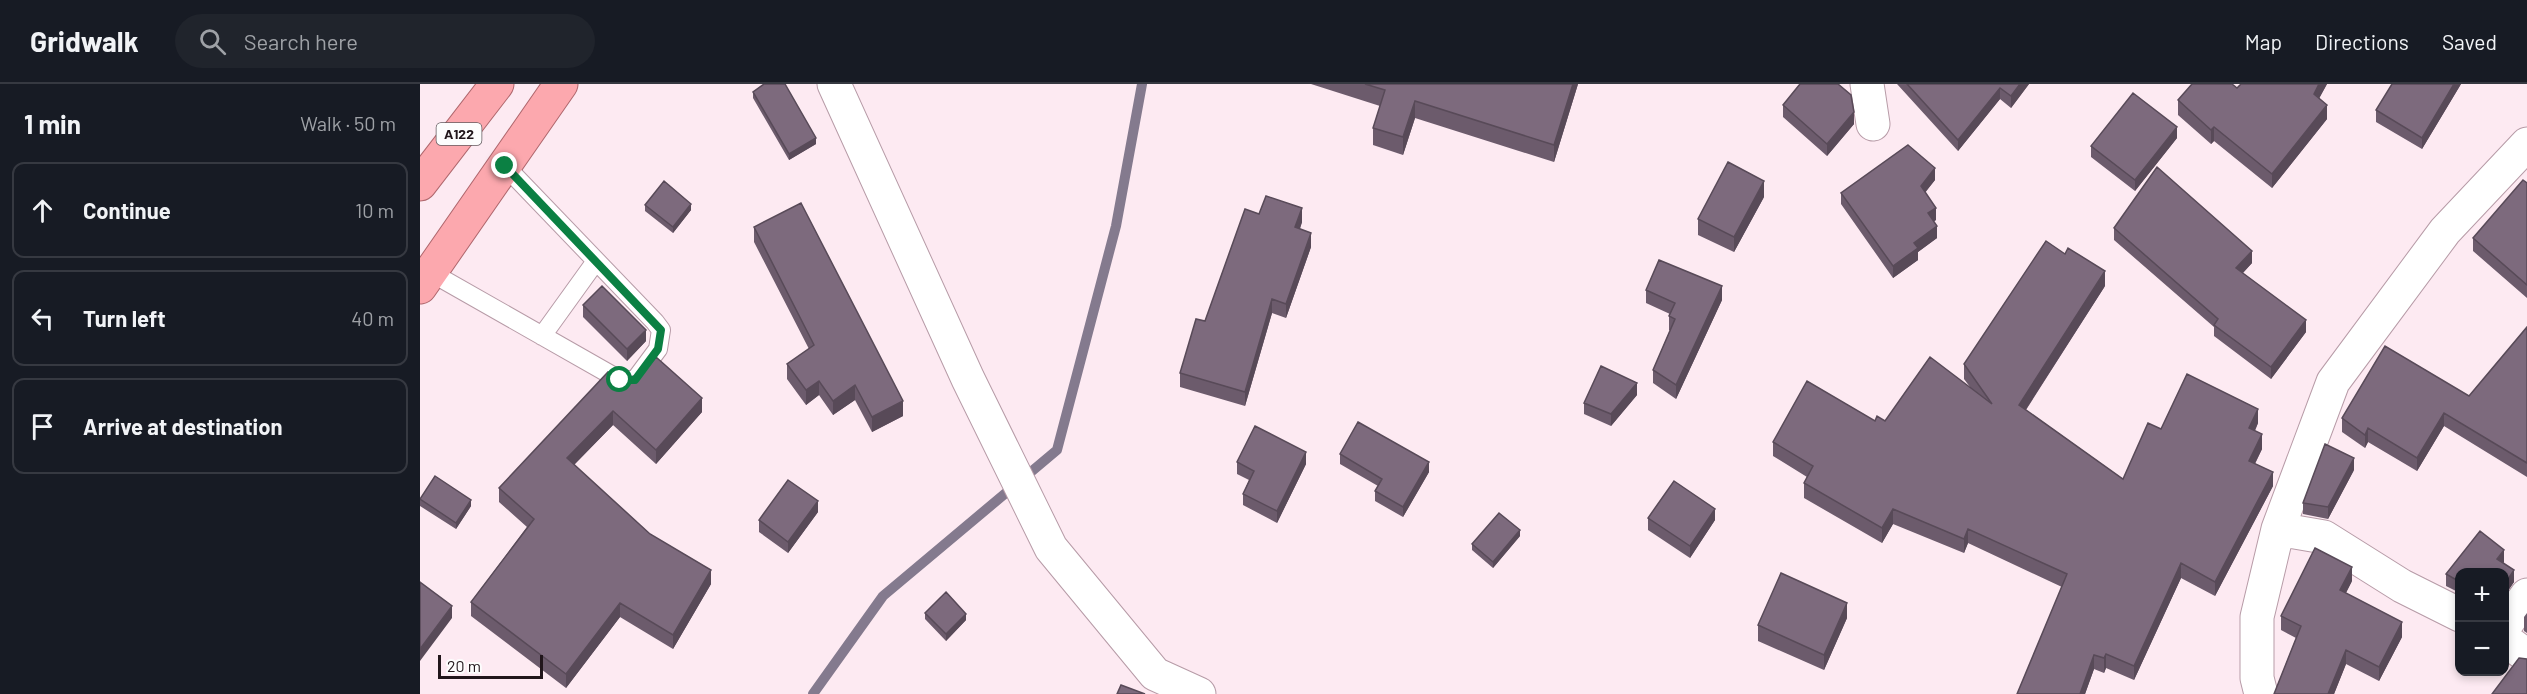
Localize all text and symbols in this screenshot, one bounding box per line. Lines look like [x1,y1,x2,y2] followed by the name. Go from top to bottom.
[175,14,595,68] search box
[30,24,139,58] text: Gridwalk
[196,25,229,58] icon: search
[244,28,358,54] text: Search here
[2245,29,2282,54] text: Map
[2315,29,2409,54] text: Directions
[2442,29,2497,54] text: Saved
[24,108,81,139] text: 1 min
[300,111,396,135] text: Walk · 50 m
[436,123,482,145] road number: A122
[491,152,517,178] route end
[26,194,59,227] icon: ahead
[83,197,171,223] text: Continue
[355,198,394,222] text: 10 m
[26,302,59,335] icon: left
[83,305,166,331] text: Turn left
[351,306,394,330] text: 40 m
[606,366,632,392] route start
[26,410,59,443] icon: arrive
[83,413,282,439] text: Arrive at destination
[2455,568,2509,676] map controls
[2455,568,2509,622] button: +
[2455,622,2509,676] button: −
[438,652,543,680] scale bar
[447,656,481,675] text: 20 m

